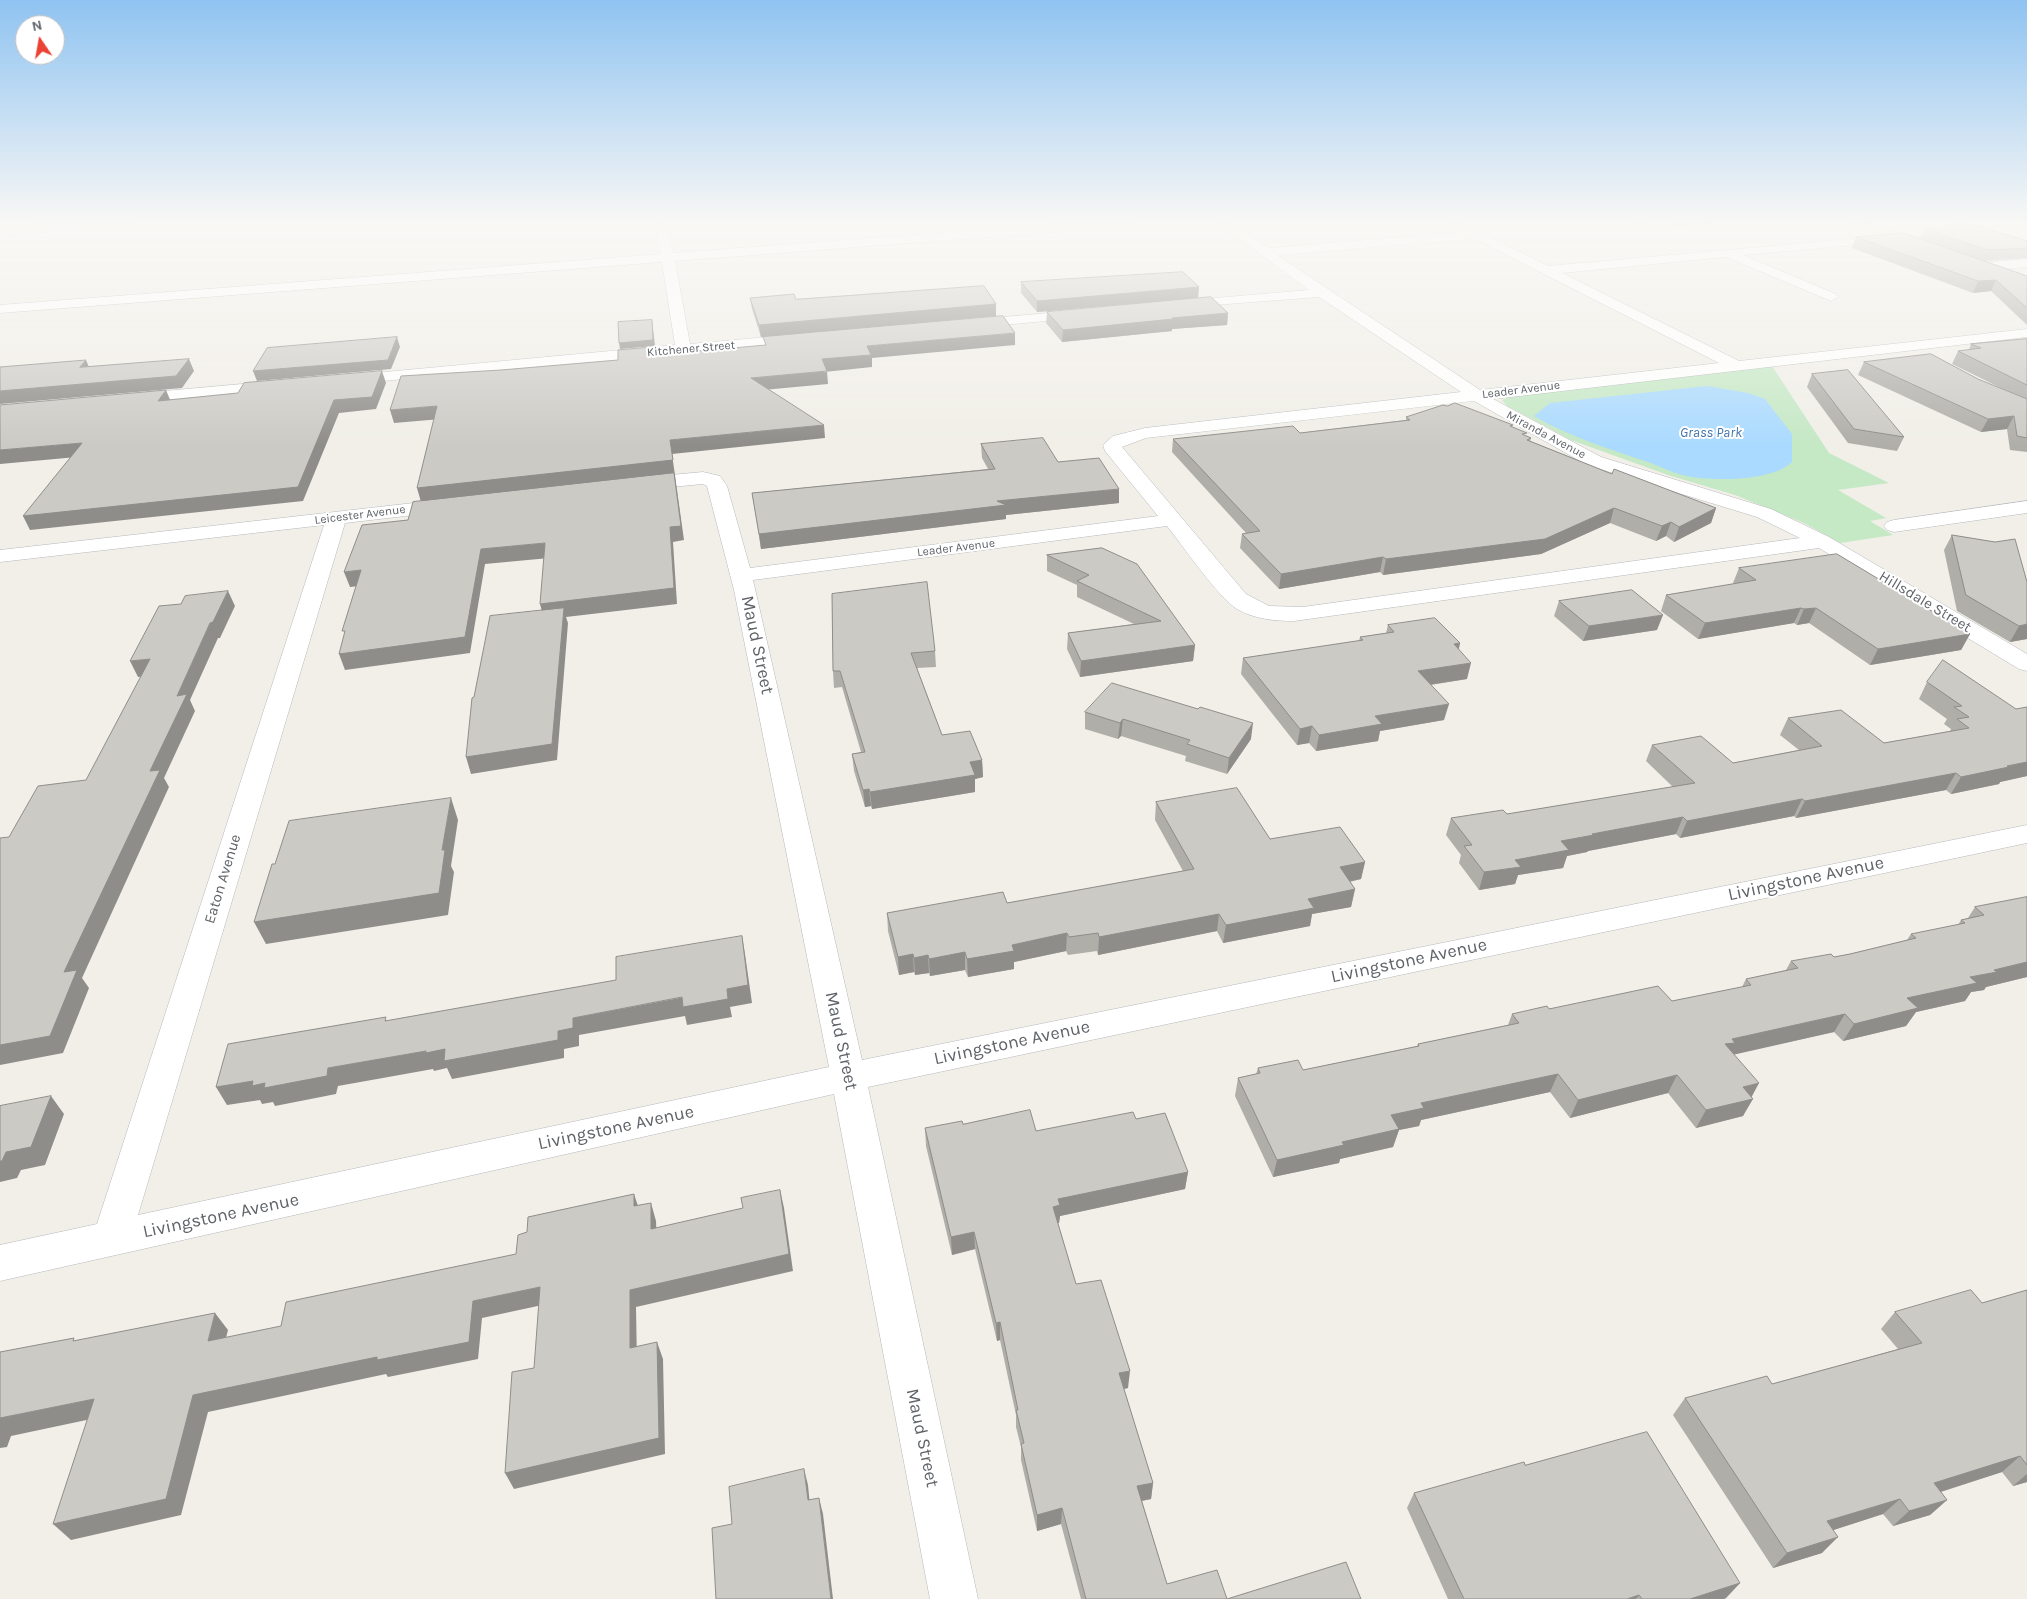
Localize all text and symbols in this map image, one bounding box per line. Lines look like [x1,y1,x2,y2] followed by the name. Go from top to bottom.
[15,15,65,65] north arrow
[30,16,44,35] text: N
[646,338,736,360] street label: Kitchener Street
[1481,378,1561,402] street label: Leader Avenue
[1504,408,1588,462] street label: Miranda Avenue
[1680,425,1742,441] water label: Grass Park
[314,502,406,528] street label: Leicester Avenue
[916,536,996,560] street label: Leader Avenue
[1876,567,1974,637] street label: Hillsdale Street
[736,594,778,696] street label: Maud Street
[201,832,245,926] street label: Eaton Avenue
[1726,852,1886,906] street label: Livingstone Avenue
[1329,934,1489,988] street label: Livingstone Avenue
[820,990,862,1092] street label: Maud Street
[932,1016,1092,1070] street label: Livingstone Avenue
[536,1101,696,1155] street label: Livingstone Avenue
[141,1189,301,1243] street label: Livingstone Avenue
[901,1387,943,1489] street label: Maud Street

